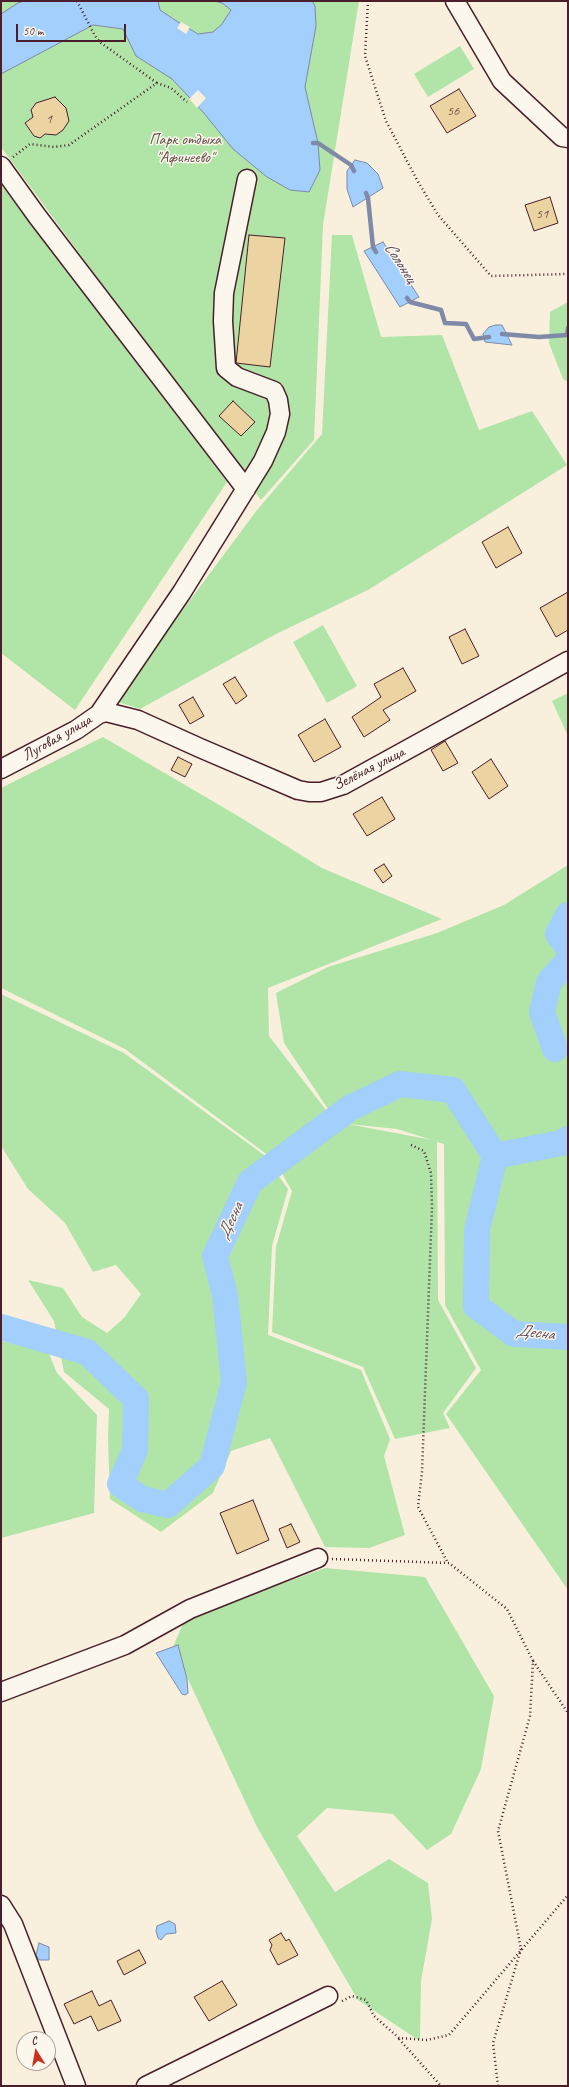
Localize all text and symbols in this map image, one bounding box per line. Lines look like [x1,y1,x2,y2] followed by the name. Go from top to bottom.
[18,16,128,42] scale bar
[23,23,43,39] text: 50 m
[447,103,459,119] house number: 56
[46,111,52,127] house number: 1
[149,130,221,168] park label: Парк отдыха "Афинеево"
[536,206,548,222] house number: 51
[379,239,421,287] water label: Солонец
[19,710,95,766] street label: Луговая улица
[330,743,408,795] street label: Зелёная улица
[214,1200,248,1242] water label: Десна
[515,1321,555,1345] water label: Десна
[16,2031,56,2071] north arrow
[30,2033,38,2048] text: С

